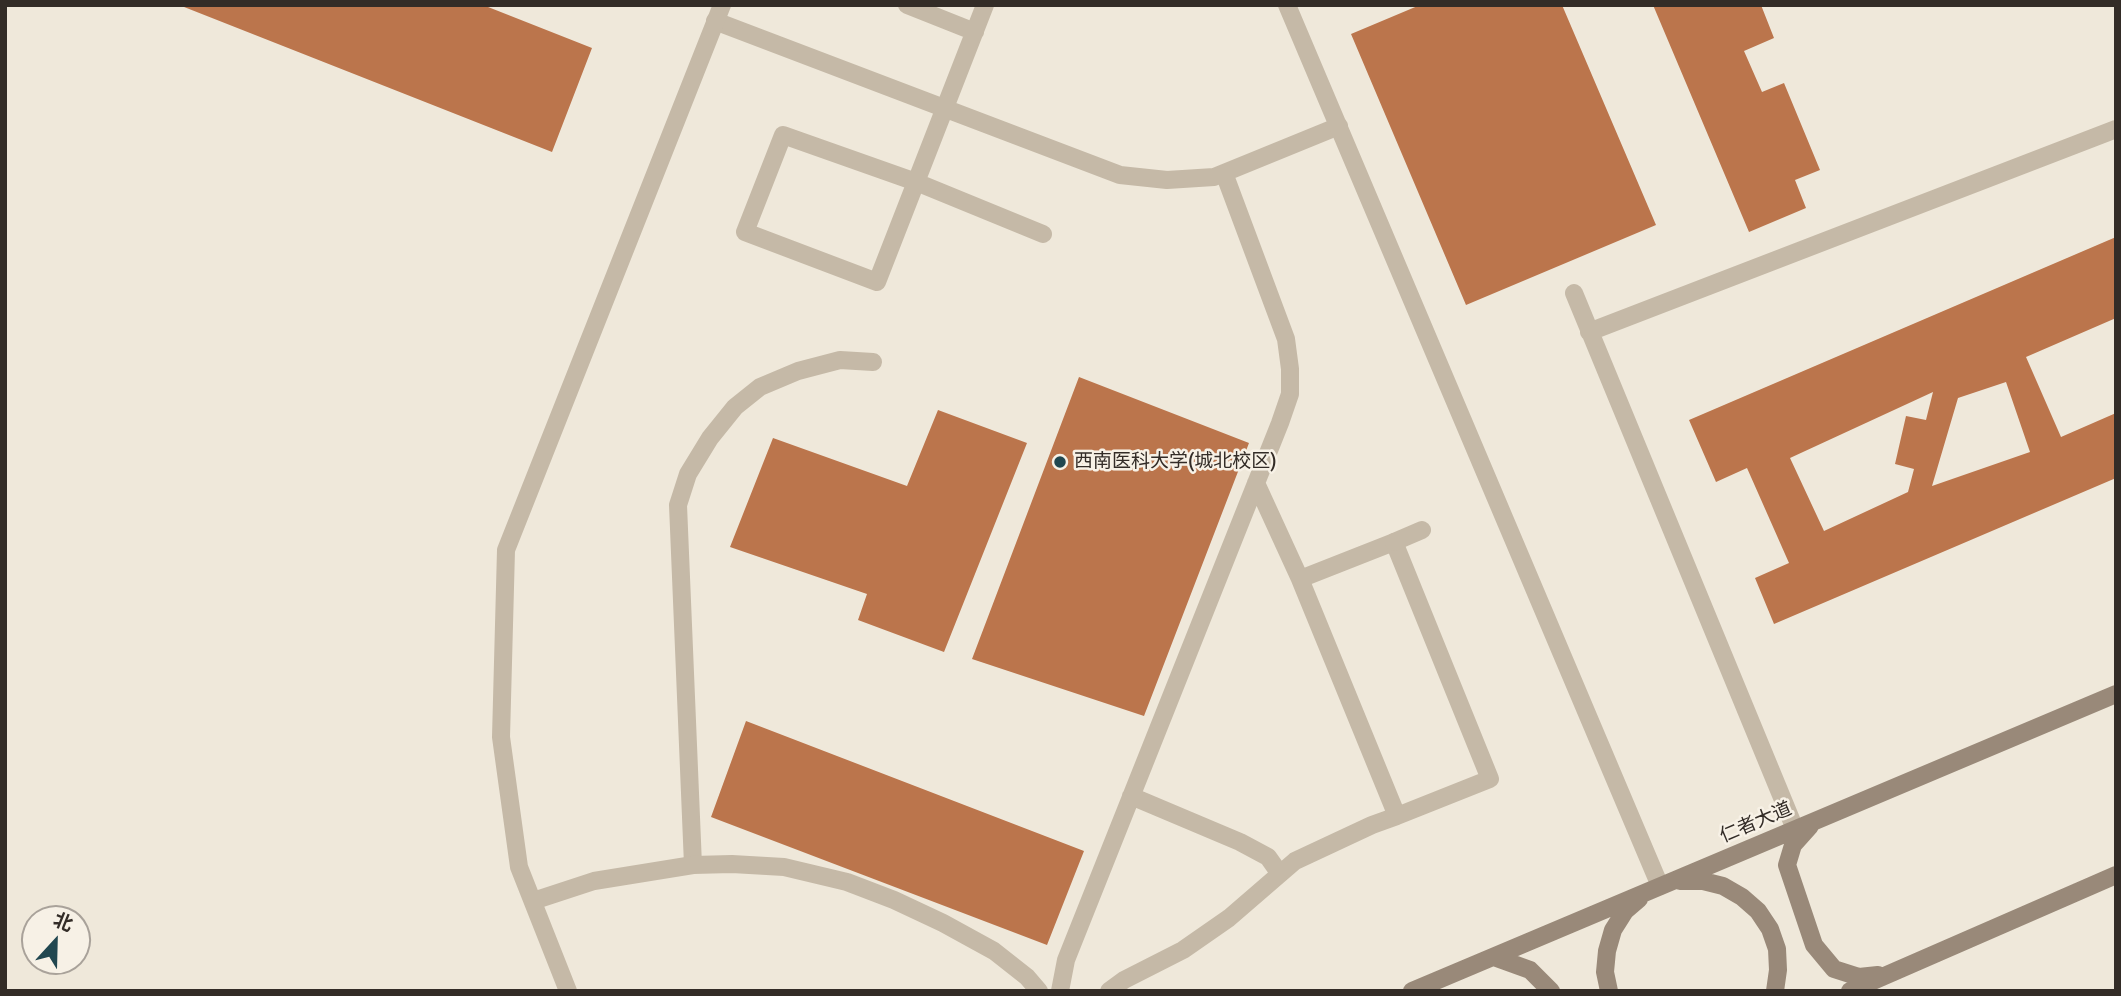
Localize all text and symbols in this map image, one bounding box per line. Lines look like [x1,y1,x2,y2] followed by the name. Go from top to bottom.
[1074,451,1277,473] place label: 西南医科大学(城北校区)
[1052,454,1068,470] marker: 西南医科大学(城北校区)
[1717,798,1795,848] street label: 仁者大道
[21,905,91,975] north arrow
[50,908,76,937] text: 北

